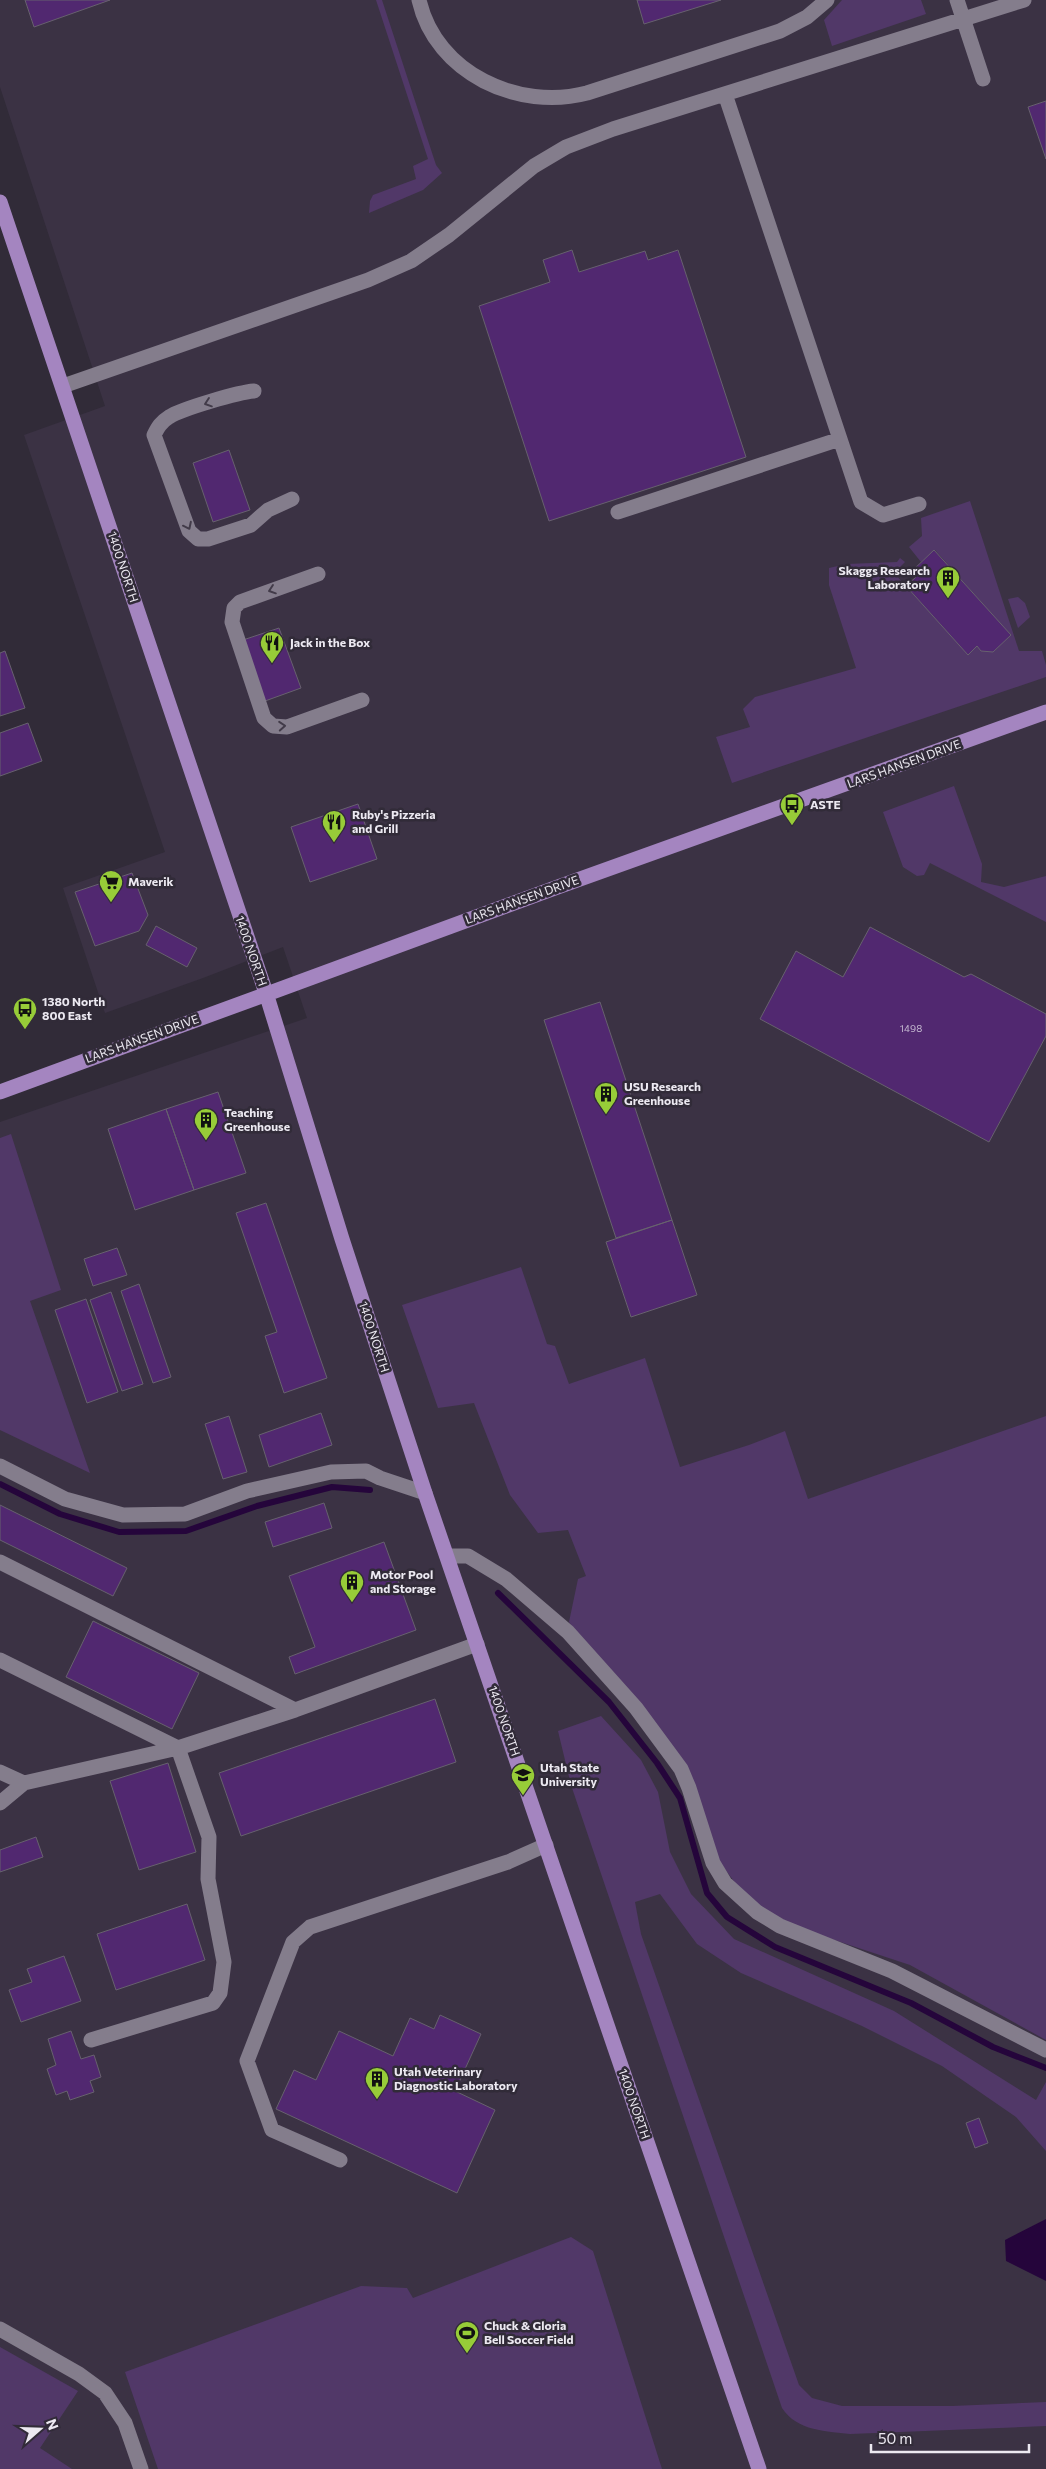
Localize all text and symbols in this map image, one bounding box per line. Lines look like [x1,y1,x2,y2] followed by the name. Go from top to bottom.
[204,398,212,408] one-way arrow
[182,520,192,529] one-way arrow
[106,530,142,604] street label: 1400 NORTH
[839,563,930,591] place label: Skaggs Research Laboratory
[935,565,961,599] building icon: Skaggs Research Laboratory
[268,585,277,595] one-way arrow
[259,630,285,664] restaurant icon: Jack in the Box
[290,635,370,650] place label: Jack in the Box
[279,720,287,731] one-way arrow
[845,736,962,790] street label: LARS HANSEN DRIVE
[779,792,805,826] bus stop icon: ASTE
[810,797,841,811] place label: ASTE
[352,807,436,835] place label: Ruby's Pizzeria and Grill
[321,809,347,843] restaurant icon: Ruby's Pizzeria and Grill
[98,869,124,903] supermarket icon: Maverik
[463,872,580,926] street label: LARS HANSEN DRIVE
[128,874,173,888] place label: Maverik
[233,914,271,988] street label: 1400 NORTH
[42,994,105,1022] place label: 1380 North 800 East
[12,996,38,1030] bus stop icon: 1380 North 800 East
[83,1011,200,1065] street label: LARS HANSEN DRIVE
[900,1022,922,1034] house number: 1498
[624,1079,701,1107] place label: USU Research Greenhouse
[593,1081,619,1115] building icon: USU Research Greenhouse
[224,1105,290,1133] place label: Teaching Greenhouse
[193,1107,219,1141] building icon: Teaching Greenhouse
[357,1300,393,1374] street label: 1400 NORTH
[370,1567,436,1595] place label: Motor Pool and Storage
[339,1569,365,1603] building icon: Motor Pool and Storage
[486,1684,524,1758] street label: 1400 NORTH
[540,1760,599,1788] place label: Utah State University
[510,1762,536,1796] school or university icon: Utah State University
[394,2064,518,2092] place label: Utah Veterinary Diagnostic Laboratory
[364,2066,390,2100] building icon: Utah Veterinary Diagnostic Laboratory
[616,2067,654,2141] street label: 1400 NORTH
[484,2318,574,2346] place label: Chuck & Gloria Bell Soccer Field
[454,2320,480,2354] sports icon: Chuck & Gloria Bell Soccer Field
[15,2404,65,2454] north arrow
[43,2417,62,2432] text: N
[871,2422,1028,2454] scale bar
[878,2429,912,2447] text: 50 m

